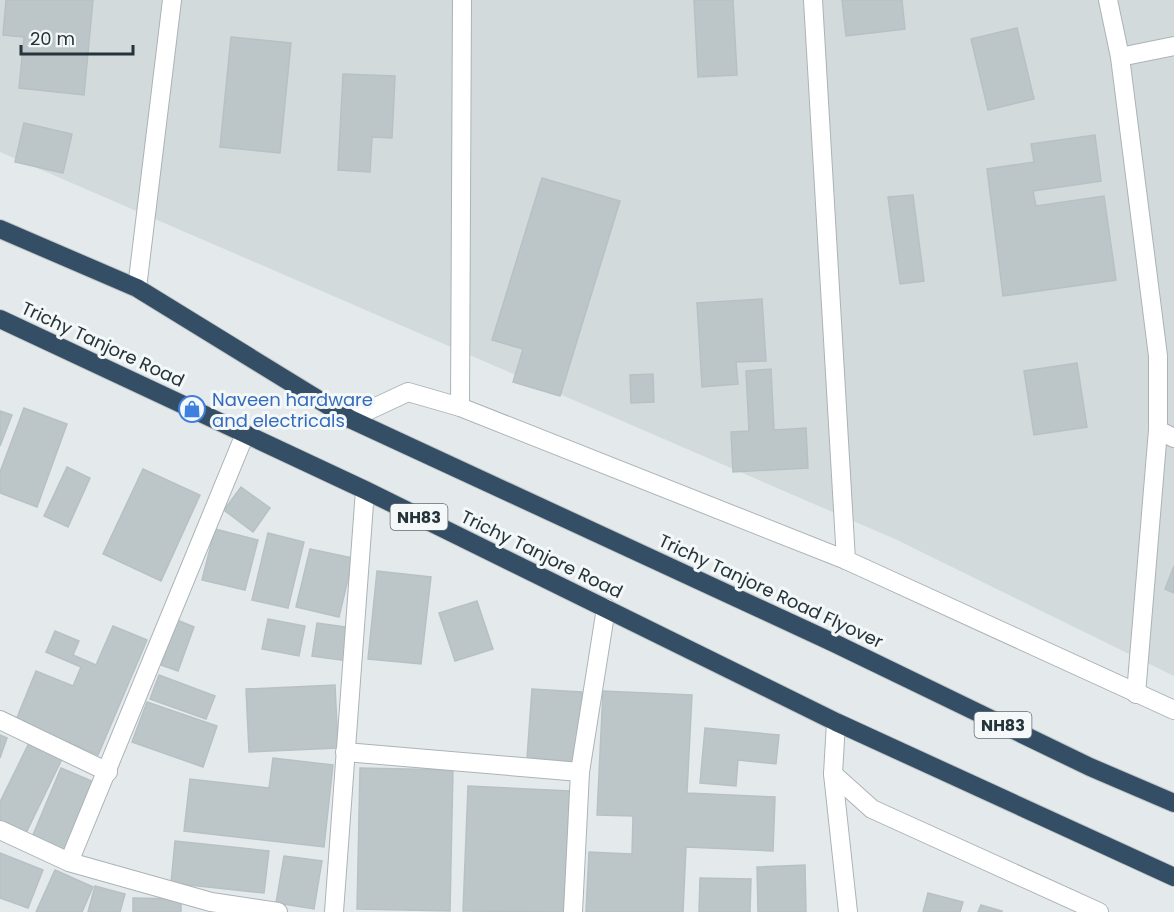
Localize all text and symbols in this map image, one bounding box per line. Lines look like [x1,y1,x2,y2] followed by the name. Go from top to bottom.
[21,18,134,56] scale bar
[30,26,75,51] text: 20 m
[17,295,189,393] street label: Trichy Tanjore Road
[212,387,373,433] place label: Naveen hardware and electricals
[177,394,207,424] shop icon: Naveen hardware and electricals
[390,504,448,530] road number: NH83
[457,504,627,604] street label: Trichy Tanjore Road
[655,528,888,654] street label: Trichy Tanjore Road Flyover
[974,712,1032,738] road number: NH83

